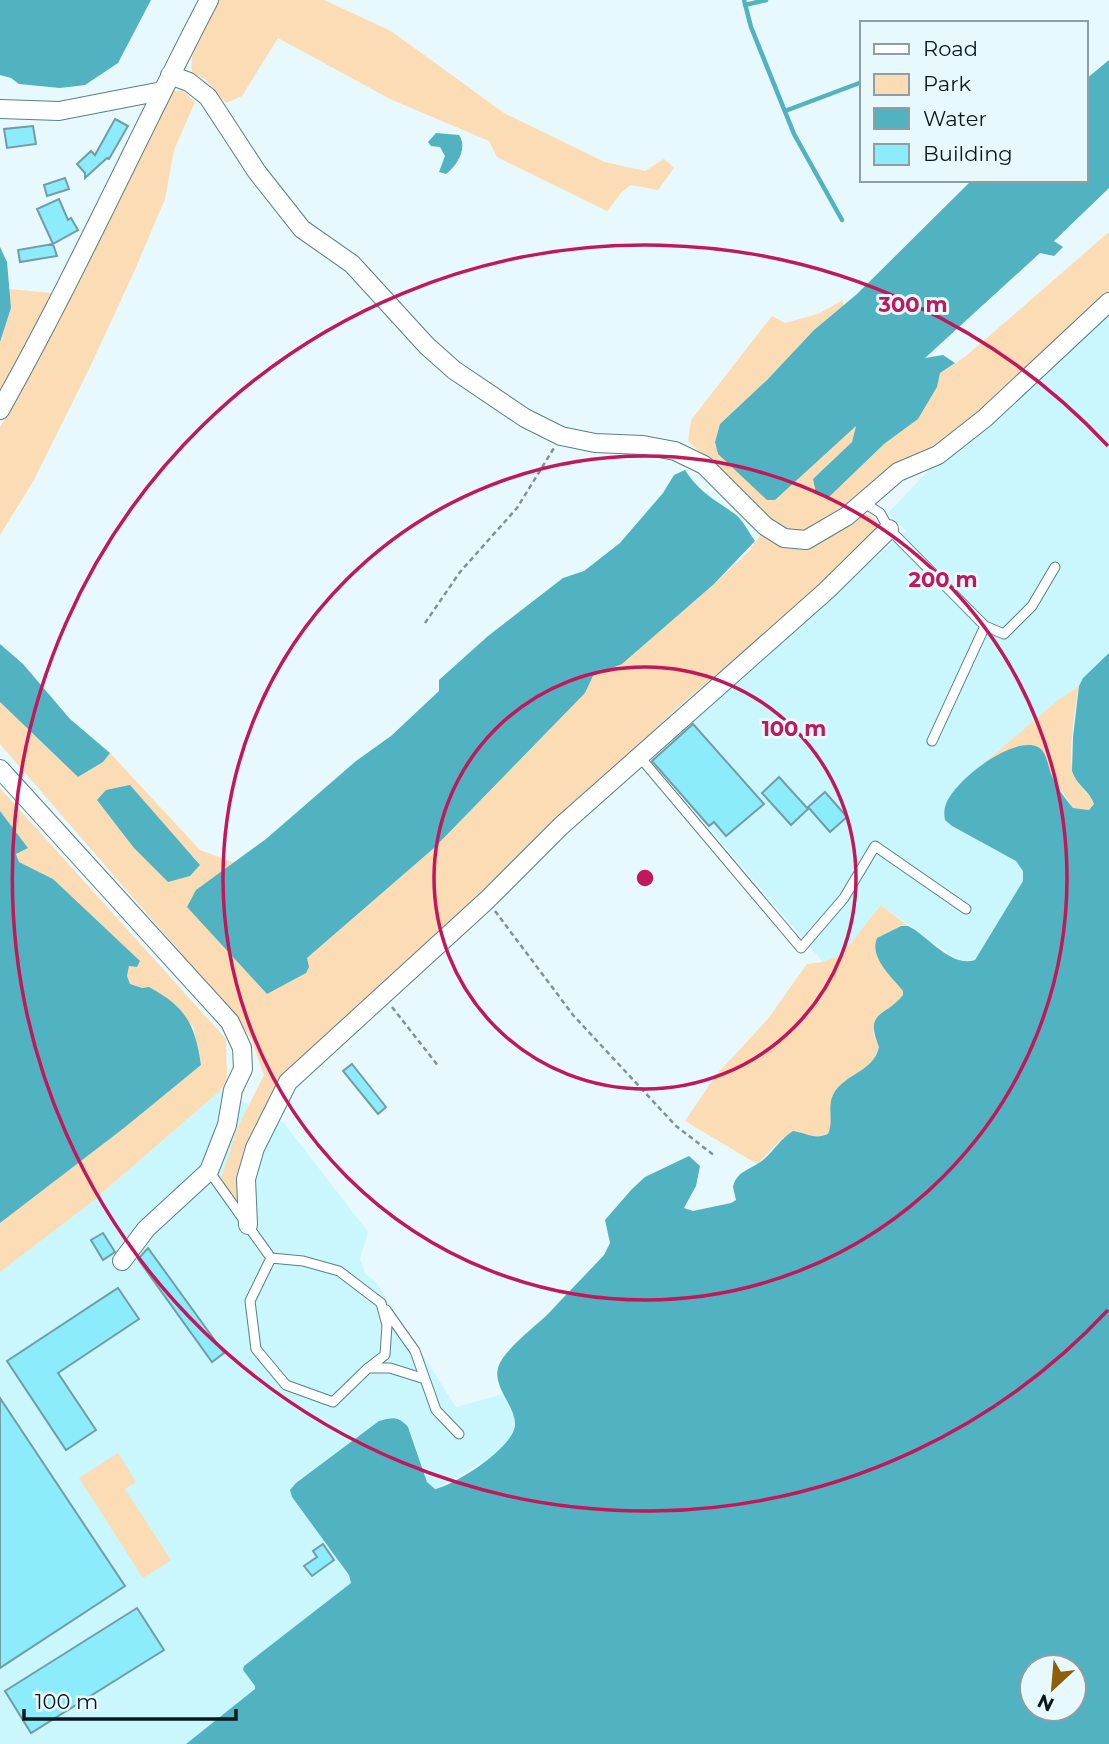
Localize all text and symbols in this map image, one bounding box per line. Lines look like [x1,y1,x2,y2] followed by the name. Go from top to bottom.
[860,21,1088,182] legend
[923,36,978,61] text: Road
[923,71,971,96] text: Park
[923,106,987,131] text: Water
[923,141,1013,166] text: Building
[878,292,947,317] text: 300 m
[909,567,977,592] text: 200 m
[762,716,826,741] text: 100 m
[633,866,657,890] centre of rings
[1018,1653,1088,1723] north arrow
[24,1678,236,1722] scale bar
[35,1689,98,1714] text: 100 m
[1034,1689,1058,1717] text: N

